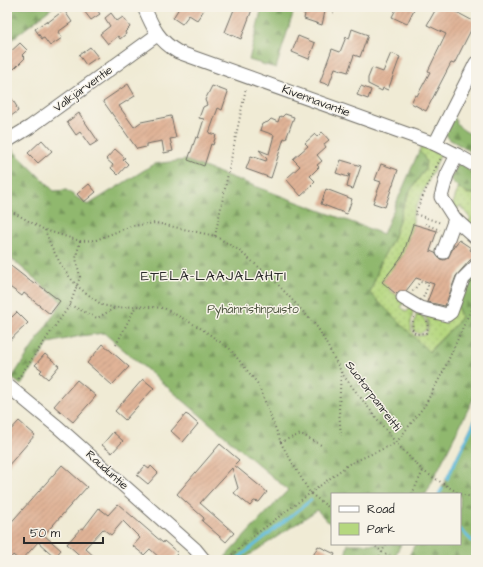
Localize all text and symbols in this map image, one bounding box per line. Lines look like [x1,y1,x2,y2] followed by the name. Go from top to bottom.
[50,61,117,116] street label: Valkjärventie
[280,81,353,121] street label: Kivennavantie
[141,266,287,286] district label: ETELÄ-LAAJALAHTI
[207,301,299,319] park label: Pyhänristinpuisto
[341,357,405,435] street label: Suotorpanreitti
[82,446,132,494] street label: Rauduntie
[331,493,461,545] legend
[367,501,395,518] text: Road
[24,519,103,545] scale bar
[367,521,395,538] text: Park
[30,525,61,542] text: 50 m

